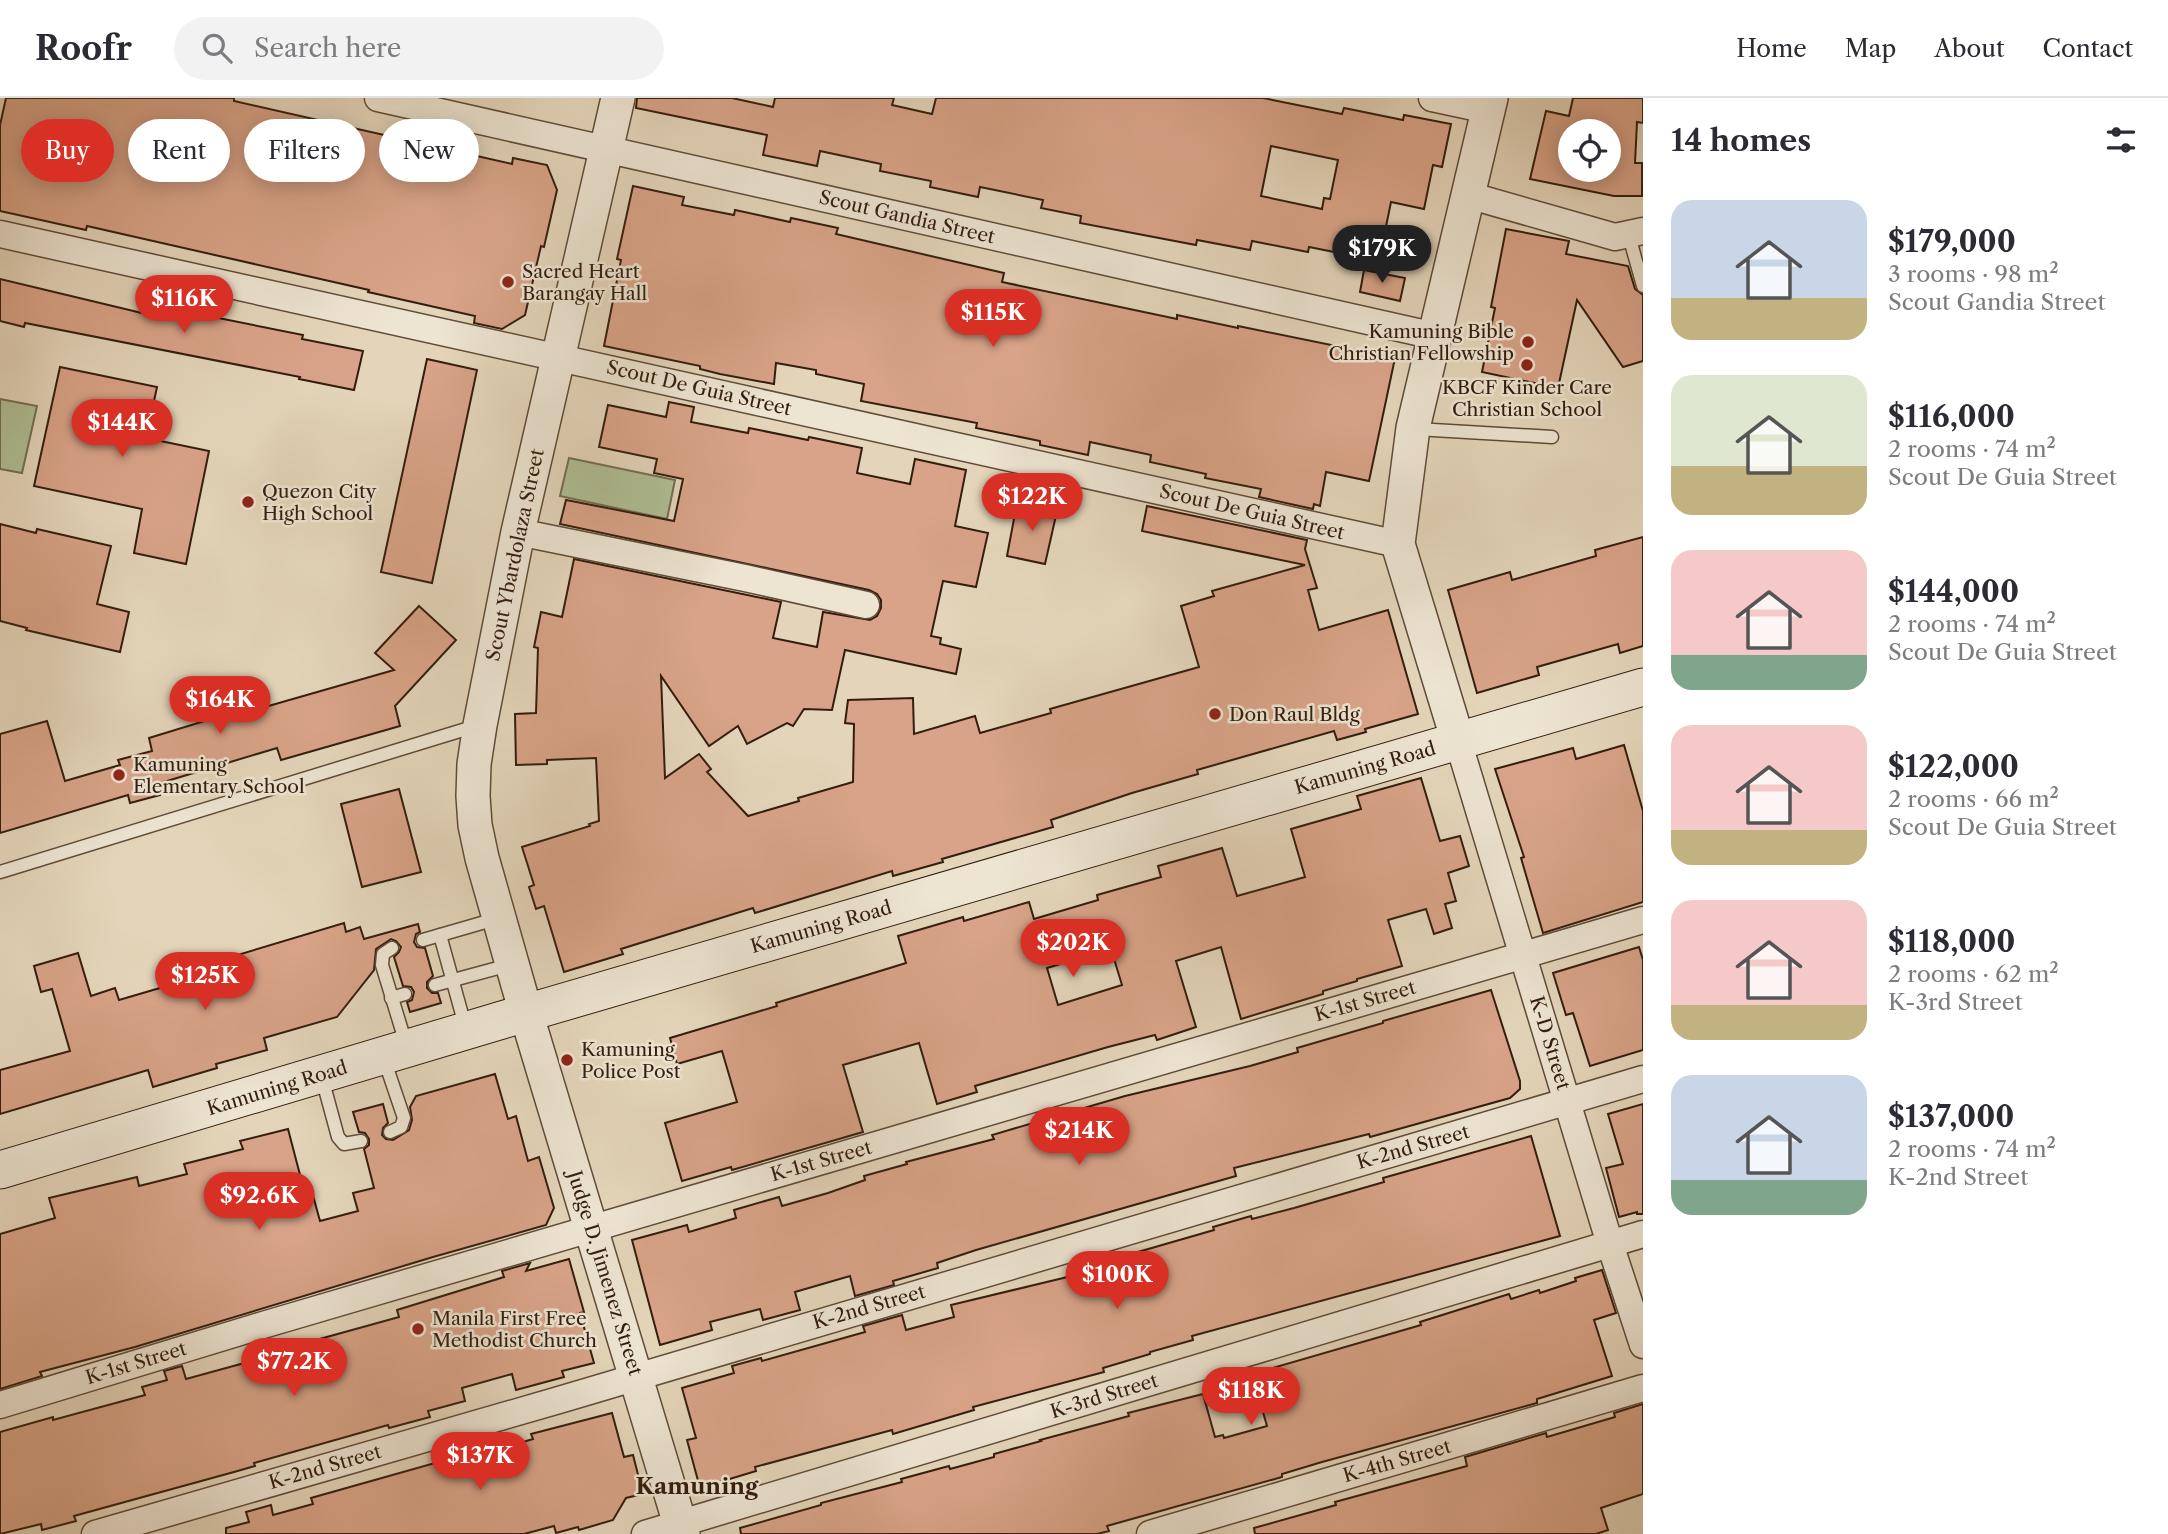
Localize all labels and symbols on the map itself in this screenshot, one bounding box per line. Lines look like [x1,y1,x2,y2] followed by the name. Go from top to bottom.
[817,186,997,248] street label: Scout Gandia Street
[1333,226,1431,285] pin: $179K
[522,260,647,305] place label: Sacred Heart Barangay Hall
[500,274,516,290] marker: Sacred Heart Barangay Hall
[135,275,233,335] pin: $116K
[944,289,1042,349] pin: $115K
[1328,320,1514,365] place label: Kamuning Bible Christian Fellowship
[1520,334,1536,350] marker: Kamuning Bible Christian Fellowship
[604,356,794,421] street label: Scout De Guia Street
[1519,357,1535,373] marker: KBCF Kinder Care Christian School
[1442,376,1612,421] place label: KBCF Kinder Care Christian School
[73,400,171,459] pin: $144K
[481,446,549,663] street label: Scout Ybardolaza Street
[983,474,1081,533] pin: $122K
[262,480,377,525] place label: Quezon City High School
[1157,480,1347,545] street label: Scout De Guia Street
[240,494,256,510] marker: Quezon City High School
[171,676,269,736] pin: $164K
[1229,703,1361,726] place label: Don Raul Bldg
[1207,706,1223,722] marker: Don Raul Bldg
[1292,737,1439,799] street label: Kamuning Road
[133,753,305,798] place label: Kamuning Elementary School
[111,767,127,783] marker: Kamuning Elementary School
[748,896,895,958] street label: Kamuning Road
[1024,920,1122,979] pin: $202K
[156,953,254,1012] pin: $125K
[1312,976,1419,1026] street label: K-1st Street
[1525,993,1575,1093] street label: K-D Street
[581,1038,681,1083] place label: Kamuning Police Post
[559,1052,575,1068] marker: Kamuning Police Post
[204,1056,351,1120] street label: Kamuning Road
[1030,1108,1128,1167] pin: $214K
[1354,1120,1472,1174] street label: K-2nd Street
[768,1136,875,1186] street label: K-1st Street
[562,1165,647,1378] street label: Judge D. Jimenez Street
[202,1172,316,1232] pin: $92.6K
[1068,1252,1166,1311] pin: $100K
[810,1280,928,1334] street label: K-2nd Street
[432,1307,597,1352] place label: Manila First Free Methodist Church
[410,1321,426,1337] marker: Manila First Free Methodist Church
[83,1337,189,1389] street label: K-1st Street
[237,1338,351,1398] pin: $77.2K
[1202,1368,1300,1427] pin: $118K
[1047,1369,1161,1423] street label: K-3rd Street
[431,1432,529,1492] pin: $137K
[1340,1435,1454,1487] street label: K-4th Street
[266,1440,384,1494] street label: K-2nd Street
[636,1472,759,1500] district label: Kamuning

